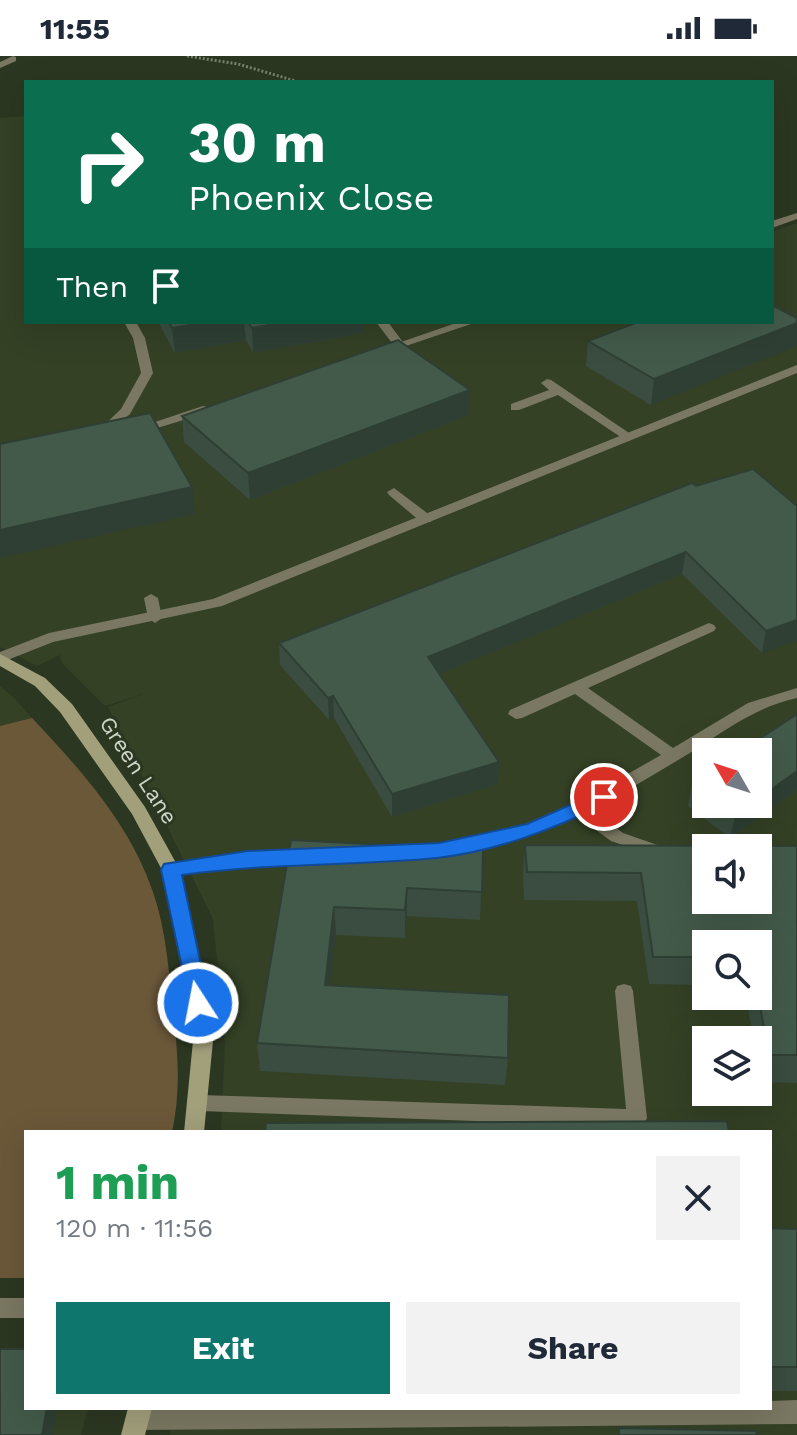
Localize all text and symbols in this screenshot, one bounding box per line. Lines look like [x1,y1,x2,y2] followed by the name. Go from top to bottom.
[40,11,110,46] text: 11:55
[188,110,326,176] text: 30 m
[56,112,160,216] icon: right
[188,177,434,219] text: Phoenix Close
[144,264,188,308] icon: arrive
[56,269,128,304] text: Then
[95,712,183,829] street label: Green Lane
[692,738,772,818] north arrow
[692,738,772,1106] map controls
[570,763,638,831] pin
[582,775,626,819] icon: arrive
[692,834,772,914] button: sound
[692,930,772,1010] button: search
[156,961,240,1045] position arrow
[692,1026,772,1106] button: layers
[56,1154,179,1211] text: 1 min
[656,1156,740,1240] button: close
[56,1213,213,1243] text: 120 m · 11:56
[56,1302,390,1394] button: Exit
[406,1302,740,1394] button: Share

